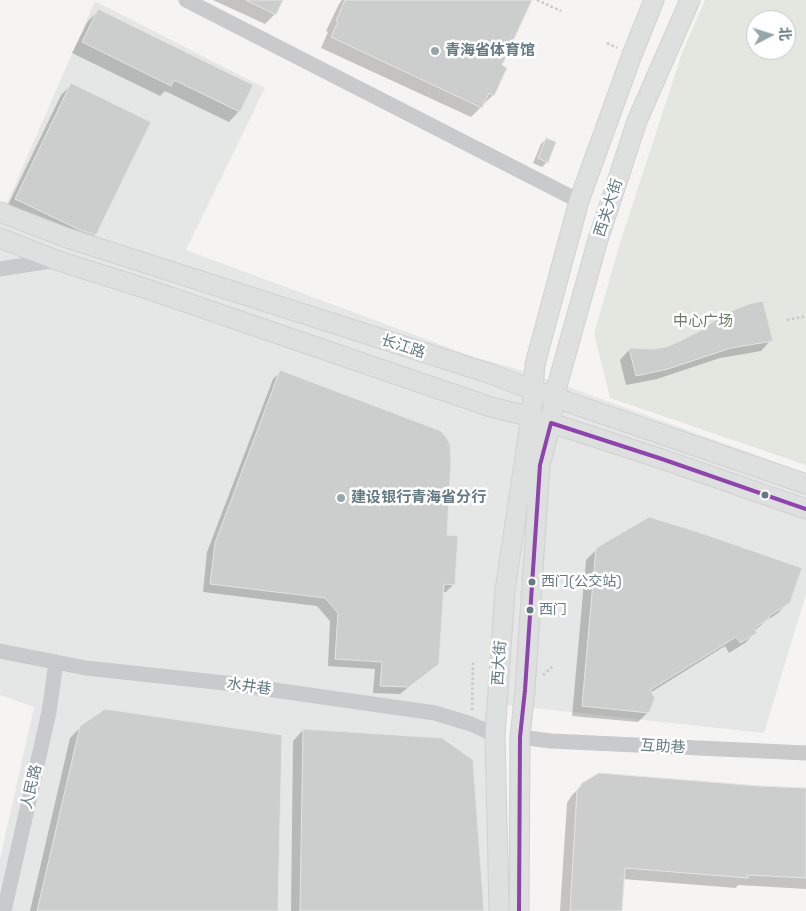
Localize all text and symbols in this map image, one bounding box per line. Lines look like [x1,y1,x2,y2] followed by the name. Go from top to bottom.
[746,10,796,60] north arrow
[775,26,795,42] text: 北
[445,42,535,60] place label: 青海省体育馆
[429,45,441,57] marker: 青海省体育馆
[591,177,627,239] street label: 西关大街
[673,313,733,331] park label: 中心广场
[379,331,427,363] street label: 长江路
[351,489,486,507] place label: 建设银行青海省分行
[760,490,770,500] unlabelled marker
[335,492,347,504] marker: 建设银行青海省分行
[541,574,622,590] place label: 西门(公交站)
[527,577,537,587] marker: 西门(公交站)
[539,602,567,618] place label: 西门
[525,605,535,615] marker: 西门
[489,640,511,686] street label: 西大街
[225,675,273,699] street label: 水井巷
[640,737,686,757] street label: 互助巷
[18,763,46,811] street label: 人民路

